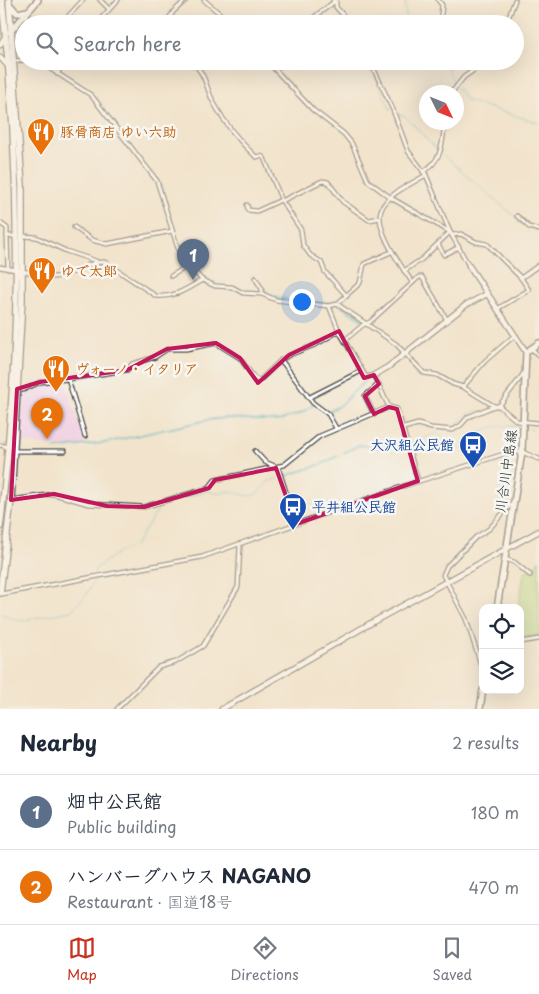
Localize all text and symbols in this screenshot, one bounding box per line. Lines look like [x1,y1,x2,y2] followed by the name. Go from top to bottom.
[15,15,524,70] search box
[33,29,61,57] icon: search
[73,29,182,57] text: Search here
[419,85,464,130] north arrow
[26,117,56,156] restaurant icon: 豚骨商店 ゆい六助
[60,121,177,142] place label: 豚骨商店 ゆい六助
[177,239,209,280] pin: 1
[27,256,57,295] restaurant icon: ゆで太郎
[61,260,117,281] place label: ゆで太郎
[289,289,315,315] your location
[41,354,71,393] restaurant icon: ヴォーノ・イタリア
[75,358,198,379] place label: ヴォーノ・イタリア
[31,398,63,439] pin: 2
[489,428,522,514] street label: 川合川中島線
[458,430,488,469] bus stop icon: 大沢組公民館
[370,434,454,455] place label: 大沢組公民館
[278,492,308,531] bus stop icon: 平井組公民館
[312,496,396,517] place label: 平井組公民館
[479,604,524,694] map controls
[479,604,524,649] button: locate
[479,649,524,694] button: layers
[20,726,97,758] text: Nearby
[452,730,519,754] text: 2 results
[67,786,162,814] text: 畑中公民館
[32,800,40,824] text: 1
[471,800,519,824] text: 180 m
[67,814,177,838] text: Public building
[67,861,311,889] text: ハンバーグハウス NAGANO
[30,875,42,899] text: 2
[469,875,519,899] text: 470 m
[67,889,233,913] text: Restaurant · 国道18号
[67,934,97,985] tab: Map
[231,934,299,985] tab: Directions
[432,934,472,985] tab: Saved

